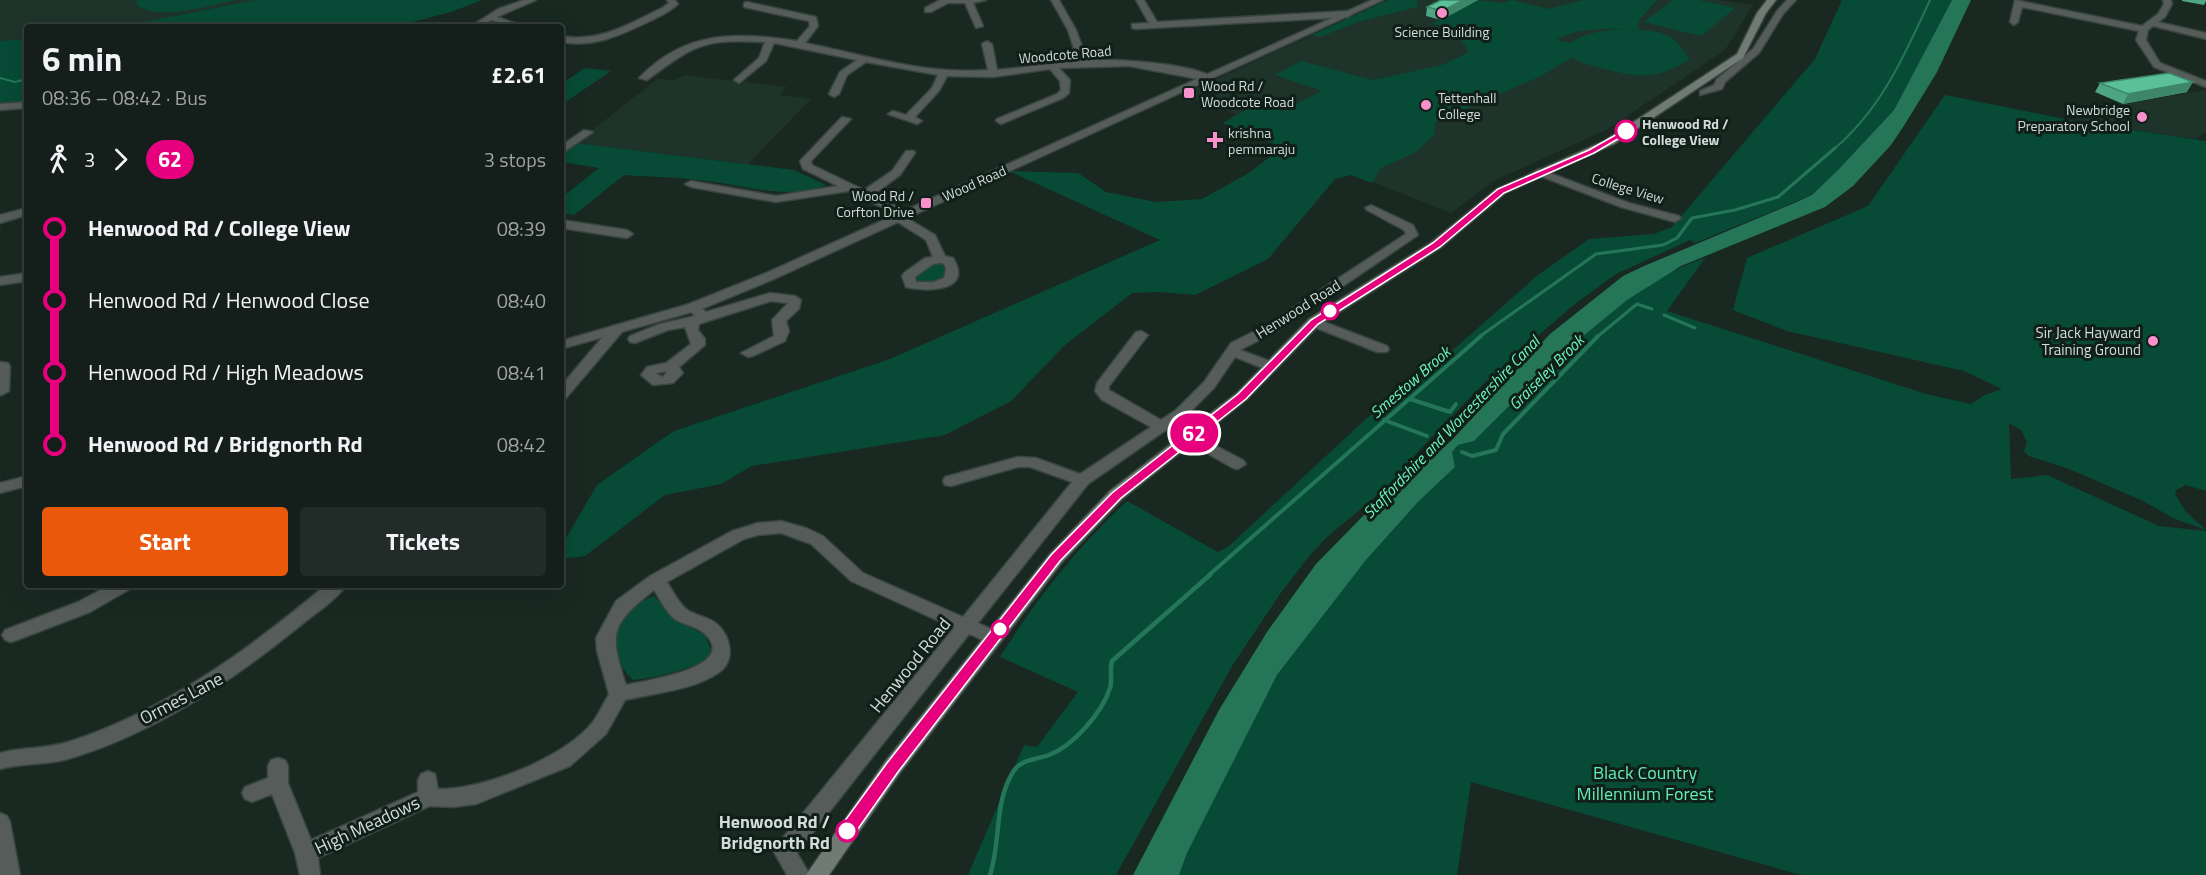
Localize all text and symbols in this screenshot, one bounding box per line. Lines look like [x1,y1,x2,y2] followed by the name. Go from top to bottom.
[1435,6,1449,20] marker: Science Building
[1394,21,1490,42] place label: Science Building
[42,34,122,84] text: 6 min
[1018,39,1112,69] street label: Woodcote Road
[491,58,546,92] text: £2.61
[1201,75,1294,112] place label: Wood Rd / Woodcote Road
[42,82,207,113] text: 08:36 – 08:42 · Bus
[1182,86,1196,100] marker: Wood Rd / Woodcote Road
[1438,87,1497,124] place label: Tettenhall College
[1419,98,1433,112] marker: Tettenhall College
[2017,99,2130,136] place label: Newbridge Preparatory School
[2135,110,2149,124] marker: Newbridge Preparatory School
[1642,113,1729,150] place label: Henwood Rd / College View
[1615,120,1637,142] marker: Henwood Rd / College View
[1228,122,1295,159] place label: krishna pemmaraju
[1206,131,1224,149] marker: krishna pemmaraju
[42,143,75,176] icon: walk
[104,143,137,176] icon: forward
[158,143,182,175] text: 62
[84,144,95,175] text: 3
[484,144,546,175] text: 3 stops
[939,160,1009,206] street label: Wood Road
[1589,167,1667,209] street label: College View
[836,185,914,222] place label: Wood Rd / Corfton Drive
[919,196,933,210] marker: Wood Rd / Corfton Drive
[88,211,350,245] text: Henwood Rd / College View
[497,213,546,244] text: 08:39
[1251,274,1345,344] street label: Henwood Road
[88,283,370,317] text: Henwood Rd / Henwood Close
[497,285,546,316] text: 08:40
[1321,302,1339,320] unlabelled marker
[2036,321,2141,361] place label: Sir Jack Hayward Training Ground
[1503,328,1590,415] water label: Graiseley Brook
[1357,329,1546,524] water label: Staffordshire and Worcestershire Canal
[2146,334,2160,348] marker: Sir Jack Hayward Training Ground
[1364,339,1457,424] water label: Smestow Brook
[88,355,364,389] text: Henwood Rd / High Meadows
[497,357,546,388] text: 08:41
[1167,414,1221,452] line badge: 62
[1182,417,1206,449] text: 62
[88,427,363,461] text: Henwood Rd / Bridgnorth Rd
[497,429,546,460] text: 08:42
[42,507,288,576] button: Start
[300,507,546,576] button: Tickets
[863,612,957,718] street label: Henwood Road
[991,620,1009,638] unlabelled marker
[134,665,228,731] street label: Ormes Lane
[1577,759,1714,807] park label: Black Country Millennium Forest
[310,789,424,861] street label: High Meadows
[719,808,830,856] place label: Henwood Rd / Bridgnorth Rd
[836,820,858,842] marker: Henwood Rd / Bridgnorth Rd

